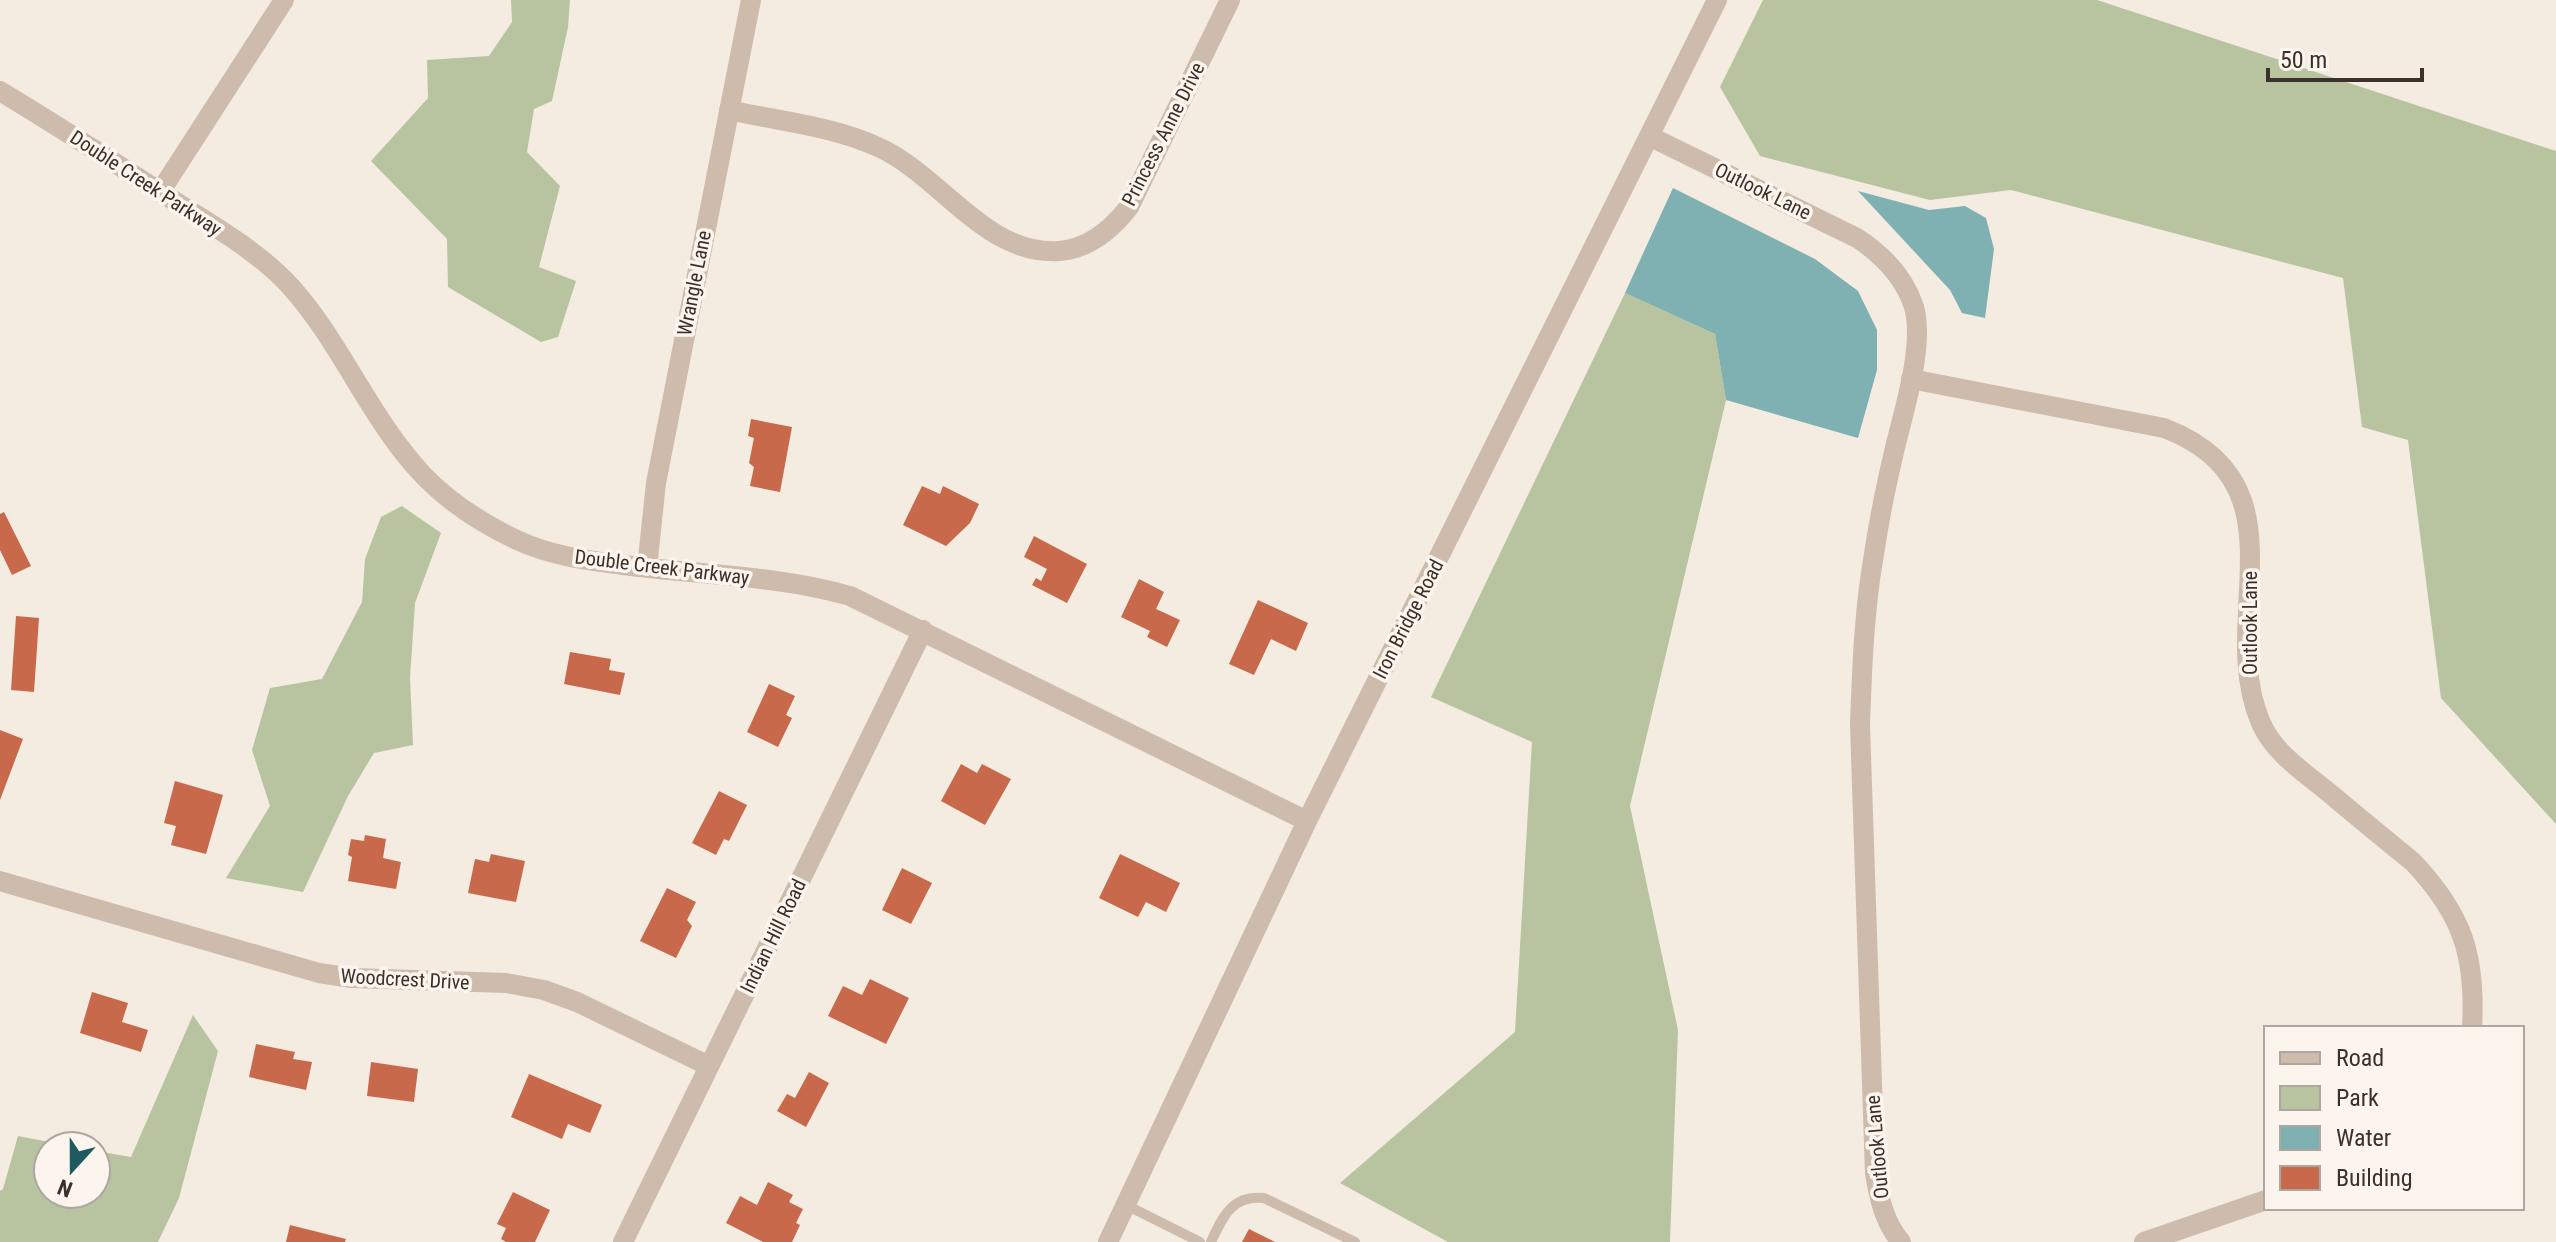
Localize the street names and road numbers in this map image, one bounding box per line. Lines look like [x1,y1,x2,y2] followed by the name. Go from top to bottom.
[1117,58,1209,210] street label: Princess Anne Drive
[66,125,226,241] street label: Double Creek Parkway
[1711,157,1815,225] street label: Outlook Lane
[672,228,716,338] street label: Wrangle Lane
[573,544,751,590] street label: Double Creek Parkway
[1368,555,1448,683] street label: Iron Bridge Road
[2238,571,2262,675] street label: Outlook Lane
[735,875,811,997] street label: Indian Hill Road
[340,964,470,994] street label: Woodcrest Drive
[1861,1094,1893,1200] street label: Outlook Lane

